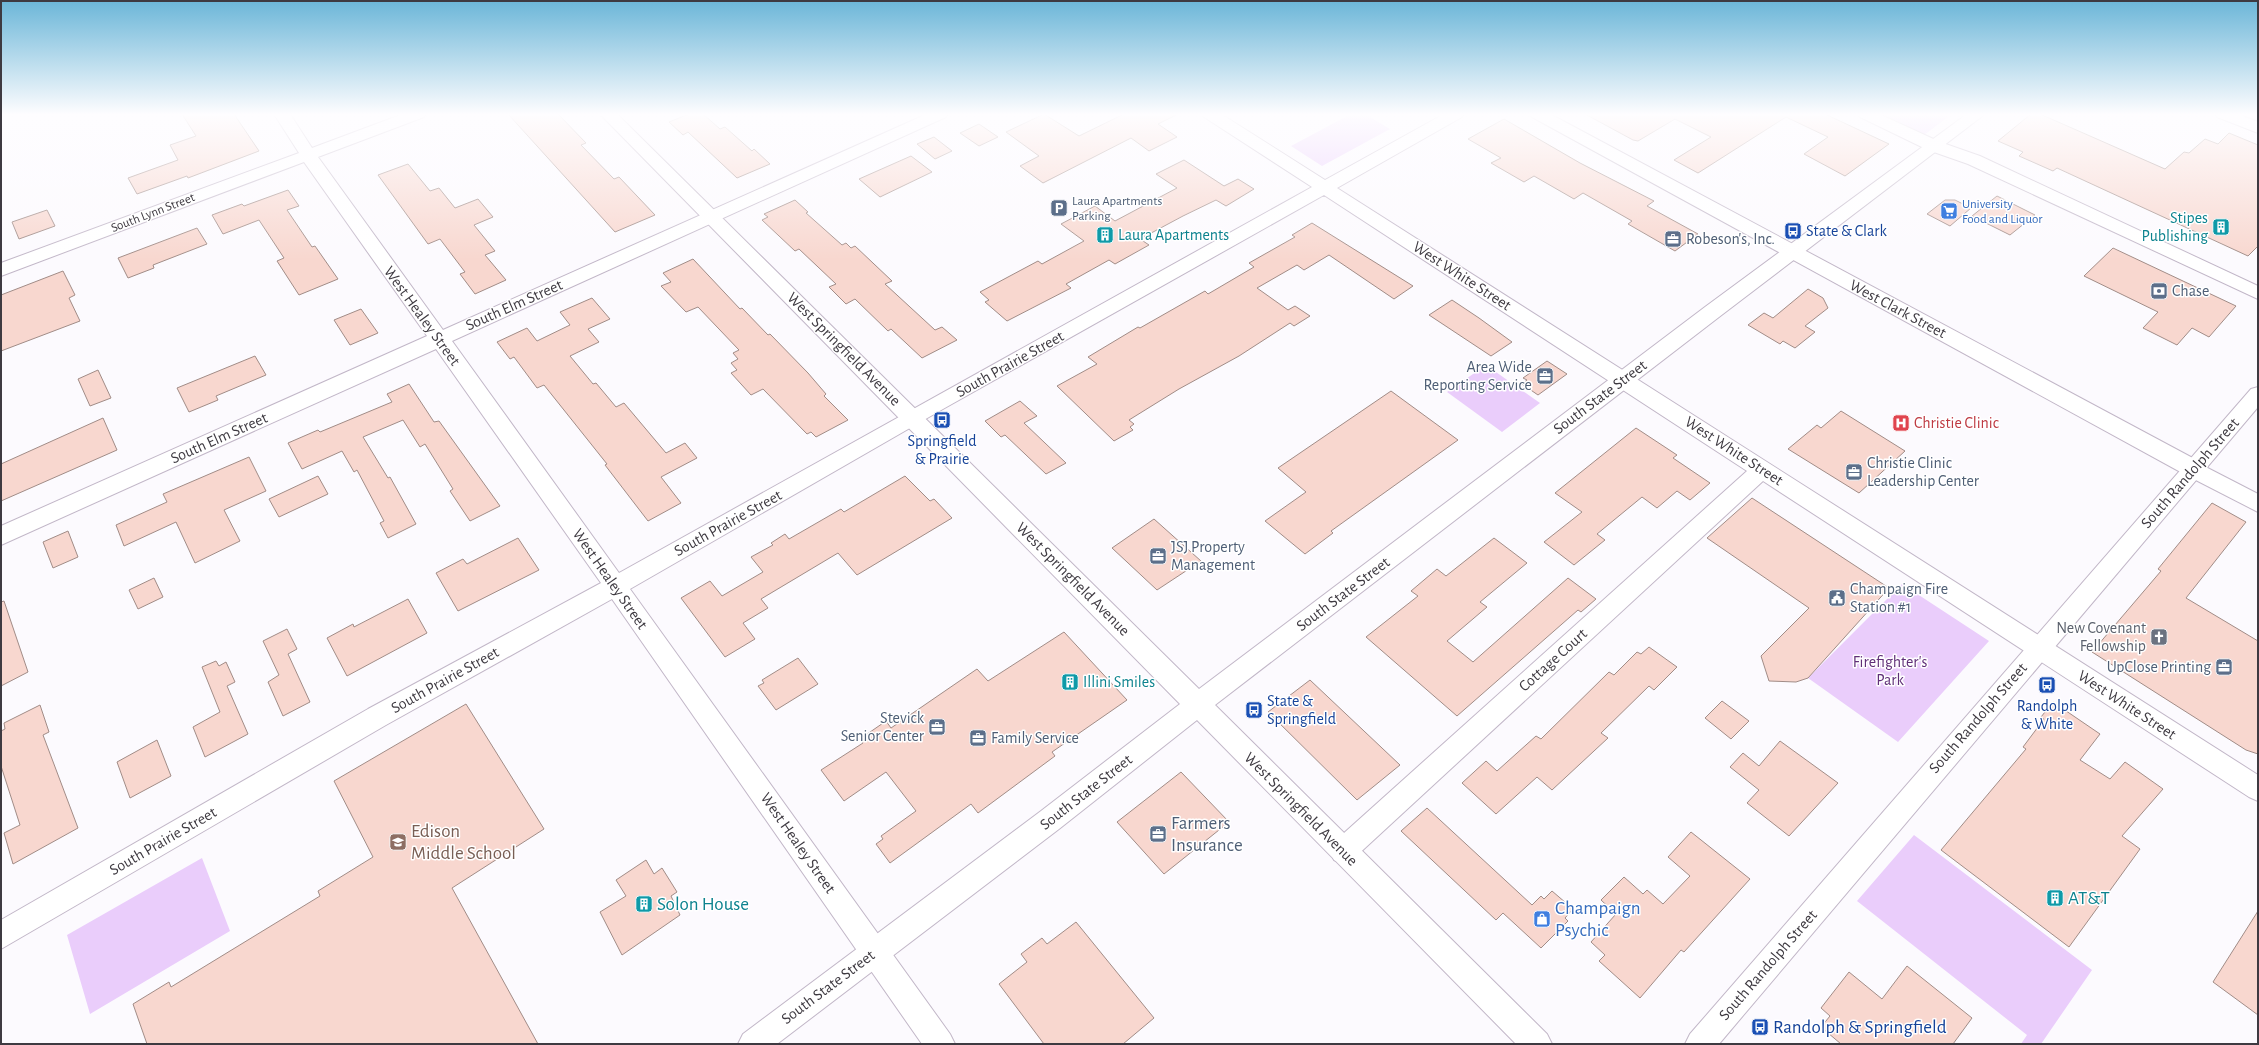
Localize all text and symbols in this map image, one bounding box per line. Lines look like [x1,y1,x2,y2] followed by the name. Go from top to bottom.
[109,191,197,235] street label: South Lynn Street
[1072,195,1162,223] place label: Laura Apartments Parking
[1049,198,1069,218] parking icon: Laura Apartments Parking
[1962,198,2043,226] place label: University Food and Liquor
[1939,201,1959,221] supermarket icon: University Food and Liquor
[2142,210,2208,244] place label: Stipes Publishing
[2211,217,2231,237] building icon: Stipes Publishing
[1783,221,1803,241] bus stop icon: State & Clark
[1806,223,1887,239] place label: State & Clark
[1095,225,1115,245] building icon: Laura Apartments
[1118,227,1229,243] place label: Laura Apartments
[1663,229,1683,249] office icon: Robeson's, Inc.
[1686,231,1775,247] place label: Robeson's, Inc.
[1410,238,1514,314] street label: West White Street
[380,263,463,369] street label: West Healey Street
[463,277,565,333] street label: South Elm Street
[1847,277,1949,341] street label: West Clark Street
[2149,281,2169,301] bank icon: Chase
[2172,283,2209,299] place label: Chase
[784,289,904,409] street label: West Springfield Avenue
[953,328,1067,400] street label: South Prairie Street
[1550,357,1650,437] street label: South State Street
[1424,359,1532,393] place label: Area Wide Reporting Service
[1535,366,1555,386] office icon: Area Wide Reporting Service
[168,410,270,466] street label: South Elm Street
[932,410,952,430] bus stop icon: Springfield & Prairie
[1682,413,1786,489] street label: West White Street
[1891,413,1911,433] hospital icon: Christie Clinic
[1914,415,1999,431] place label: Christie Clinic
[2138,415,2242,531] street label: South Randolph Street
[907,433,977,467] place label: Springfield & Prairie
[1867,455,1980,489] place label: Christie Clinic Leadership Center
[1844,462,1864,482] office icon: Christie Clinic Leadership Center
[671,487,785,559] street label: South Prairie Street
[1013,519,1133,639] street label: West Springfield Avenue
[569,526,651,633] street label: West Healey Street
[1171,539,1255,573] place label: JSJ Property Management
[1148,546,1168,566] office icon: JSJ Property Management
[1293,554,1393,634] street label: South State Street
[1850,581,1948,615] place label: Champaign Fire Station #1
[1827,588,1847,608] public building icon: Champaign Fire Station #1
[2056,620,2146,654] place label: New Covenant Fellowship
[1516,625,1590,695] street label: Cottage Court
[2149,627,2169,647] church icon: New Covenant Fellowship
[388,644,502,716] street label: South Prairie Street
[1853,654,1927,688] park label: Firefighter's Park
[2214,657,2234,677] office icon: UpClose Printing
[2107,659,2211,675] place label: UpClose Printing
[1926,660,2030,776] street label: South Randolph Street
[2075,667,2179,743] street label: West White Street
[1060,672,1080,692] building icon: Illini Smiles
[1083,674,1155,690] place label: Illini Smiles
[2037,675,2057,695] bus stop icon: Randolph & White
[1267,693,1336,727] place label: State & Springfield
[2017,698,2077,732] place label: Randolph & White
[1244,700,1264,720] bus stop icon: State & Springfield
[841,710,925,744] place label: Stevick Senior Center
[927,717,947,737] office icon: Stevick Senior Center
[968,728,988,748] office icon: Family Service
[991,730,1079,747] place label: Family Service
[1241,749,1361,869] street label: West Springfield Avenue
[1037,751,1135,833] street label: South State Street
[757,790,839,897] street label: West Healey Street
[107,804,219,878] street label: South Prairie Street
[1171,814,1243,855] place label: Farmers Insurance
[411,822,516,863] place label: Edison Middle School
[1148,824,1168,844] office icon: Farmers Insurance
[388,832,408,852] school or university icon: Edison Middle School
[2045,888,2065,908] building icon: AT&T
[2068,889,2110,908] place label: AT&T
[634,894,654,914] building icon: Solon House
[657,895,749,914] place label: Solon House
[1555,899,1641,940] place label: Champaign Psychic
[1716,907,1820,1023] street label: South Randolph Street
[1532,909,1552,929] shop icon: Champaign Psychic
[778,947,878,1027] street label: South State Street
[1750,1017,1770,1037] bus stop icon: Randolph & Springfield
[1773,1018,1947,1037] place label: Randolph & Springfield

